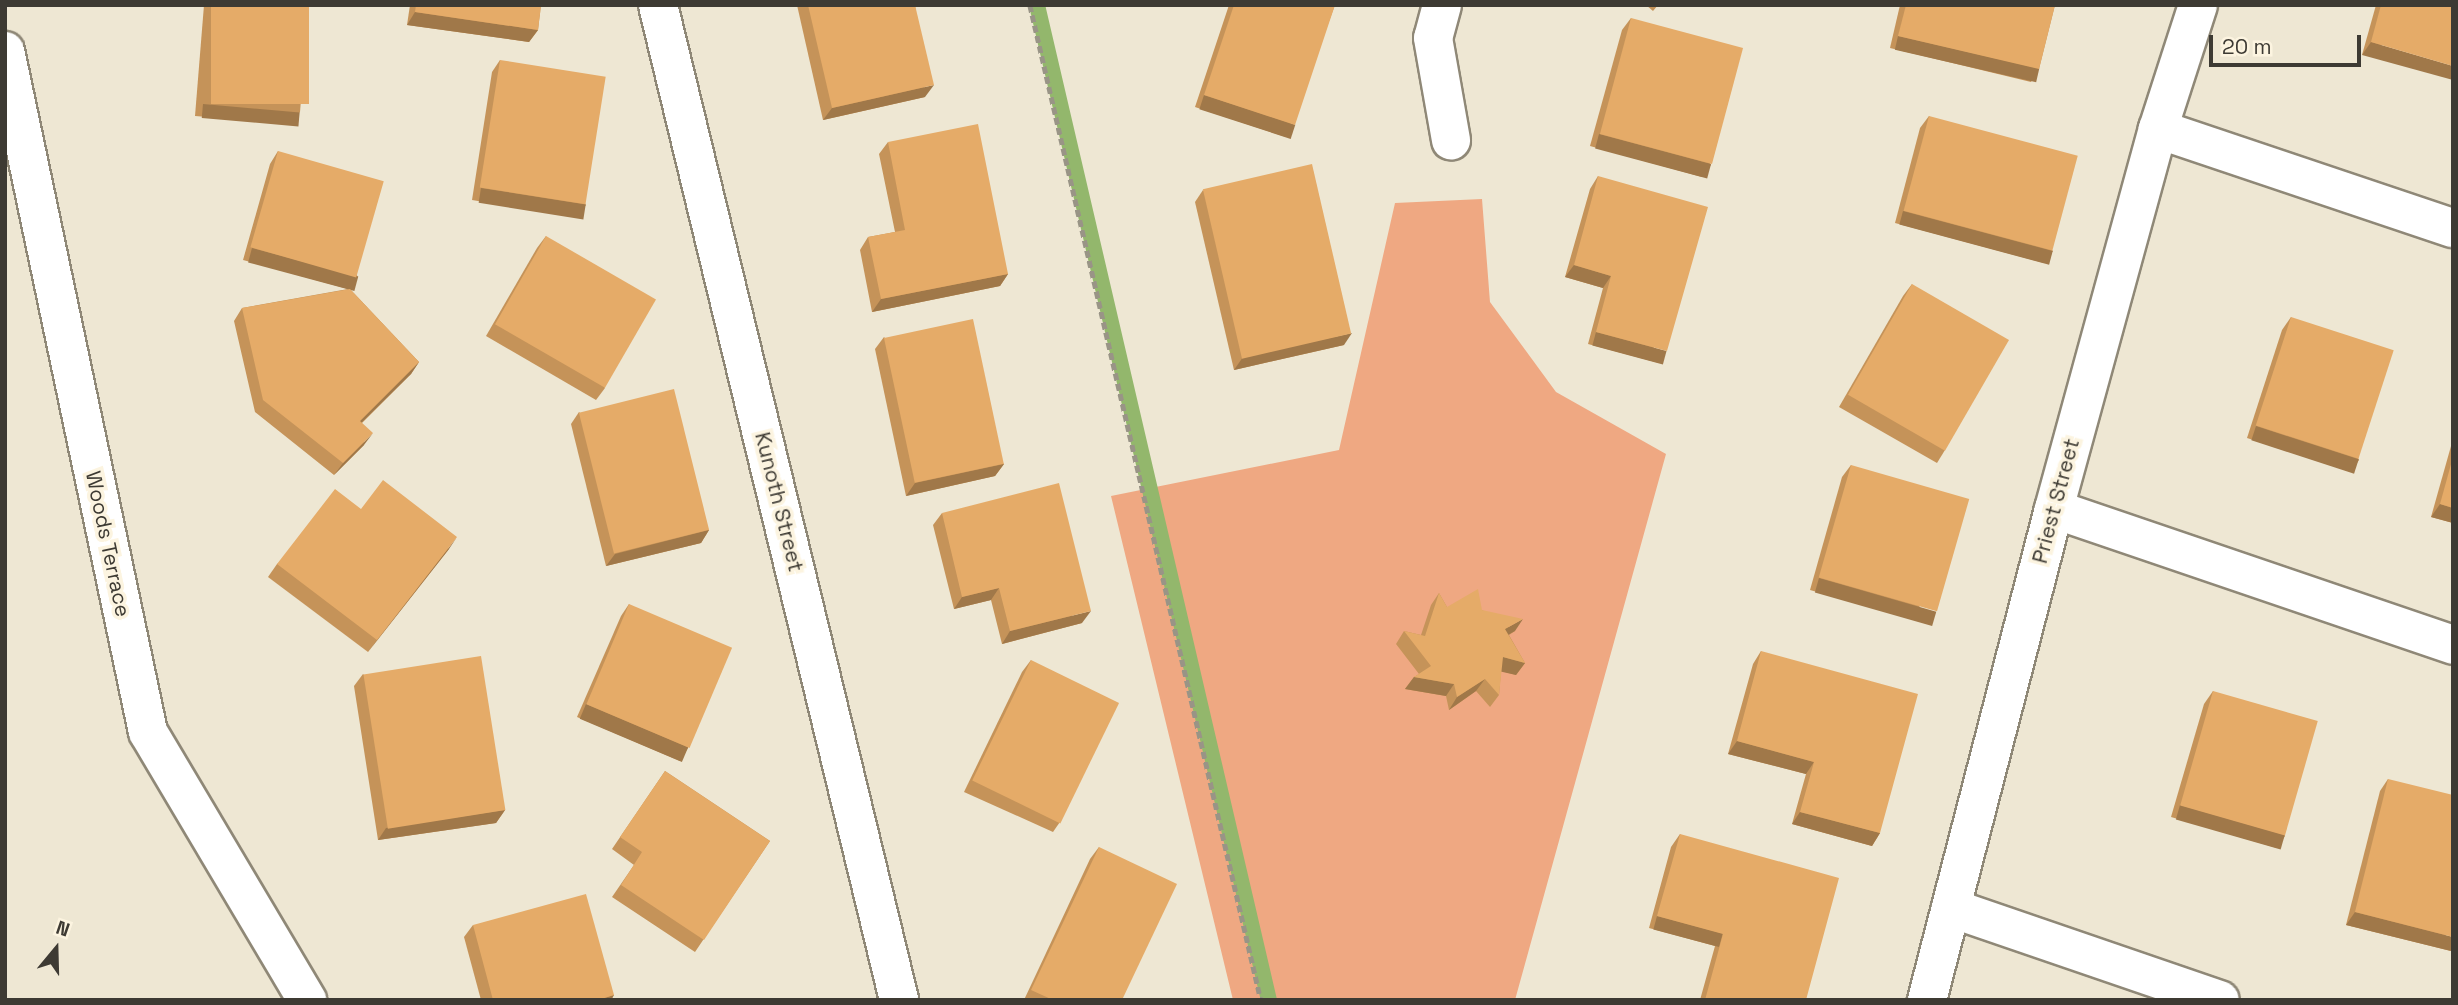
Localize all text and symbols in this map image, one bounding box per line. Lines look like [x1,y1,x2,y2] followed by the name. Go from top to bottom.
[2213,21,2365,65] scale bar
[2222,33,2272,60] text: 20 m
[749,430,809,574] street label: Kunoth Street
[2027,436,2085,566] street label: Priest Street
[80,469,136,619] street label: Woods Terrace
[21,914,91,984] north arrow
[53,915,73,943] text: N

